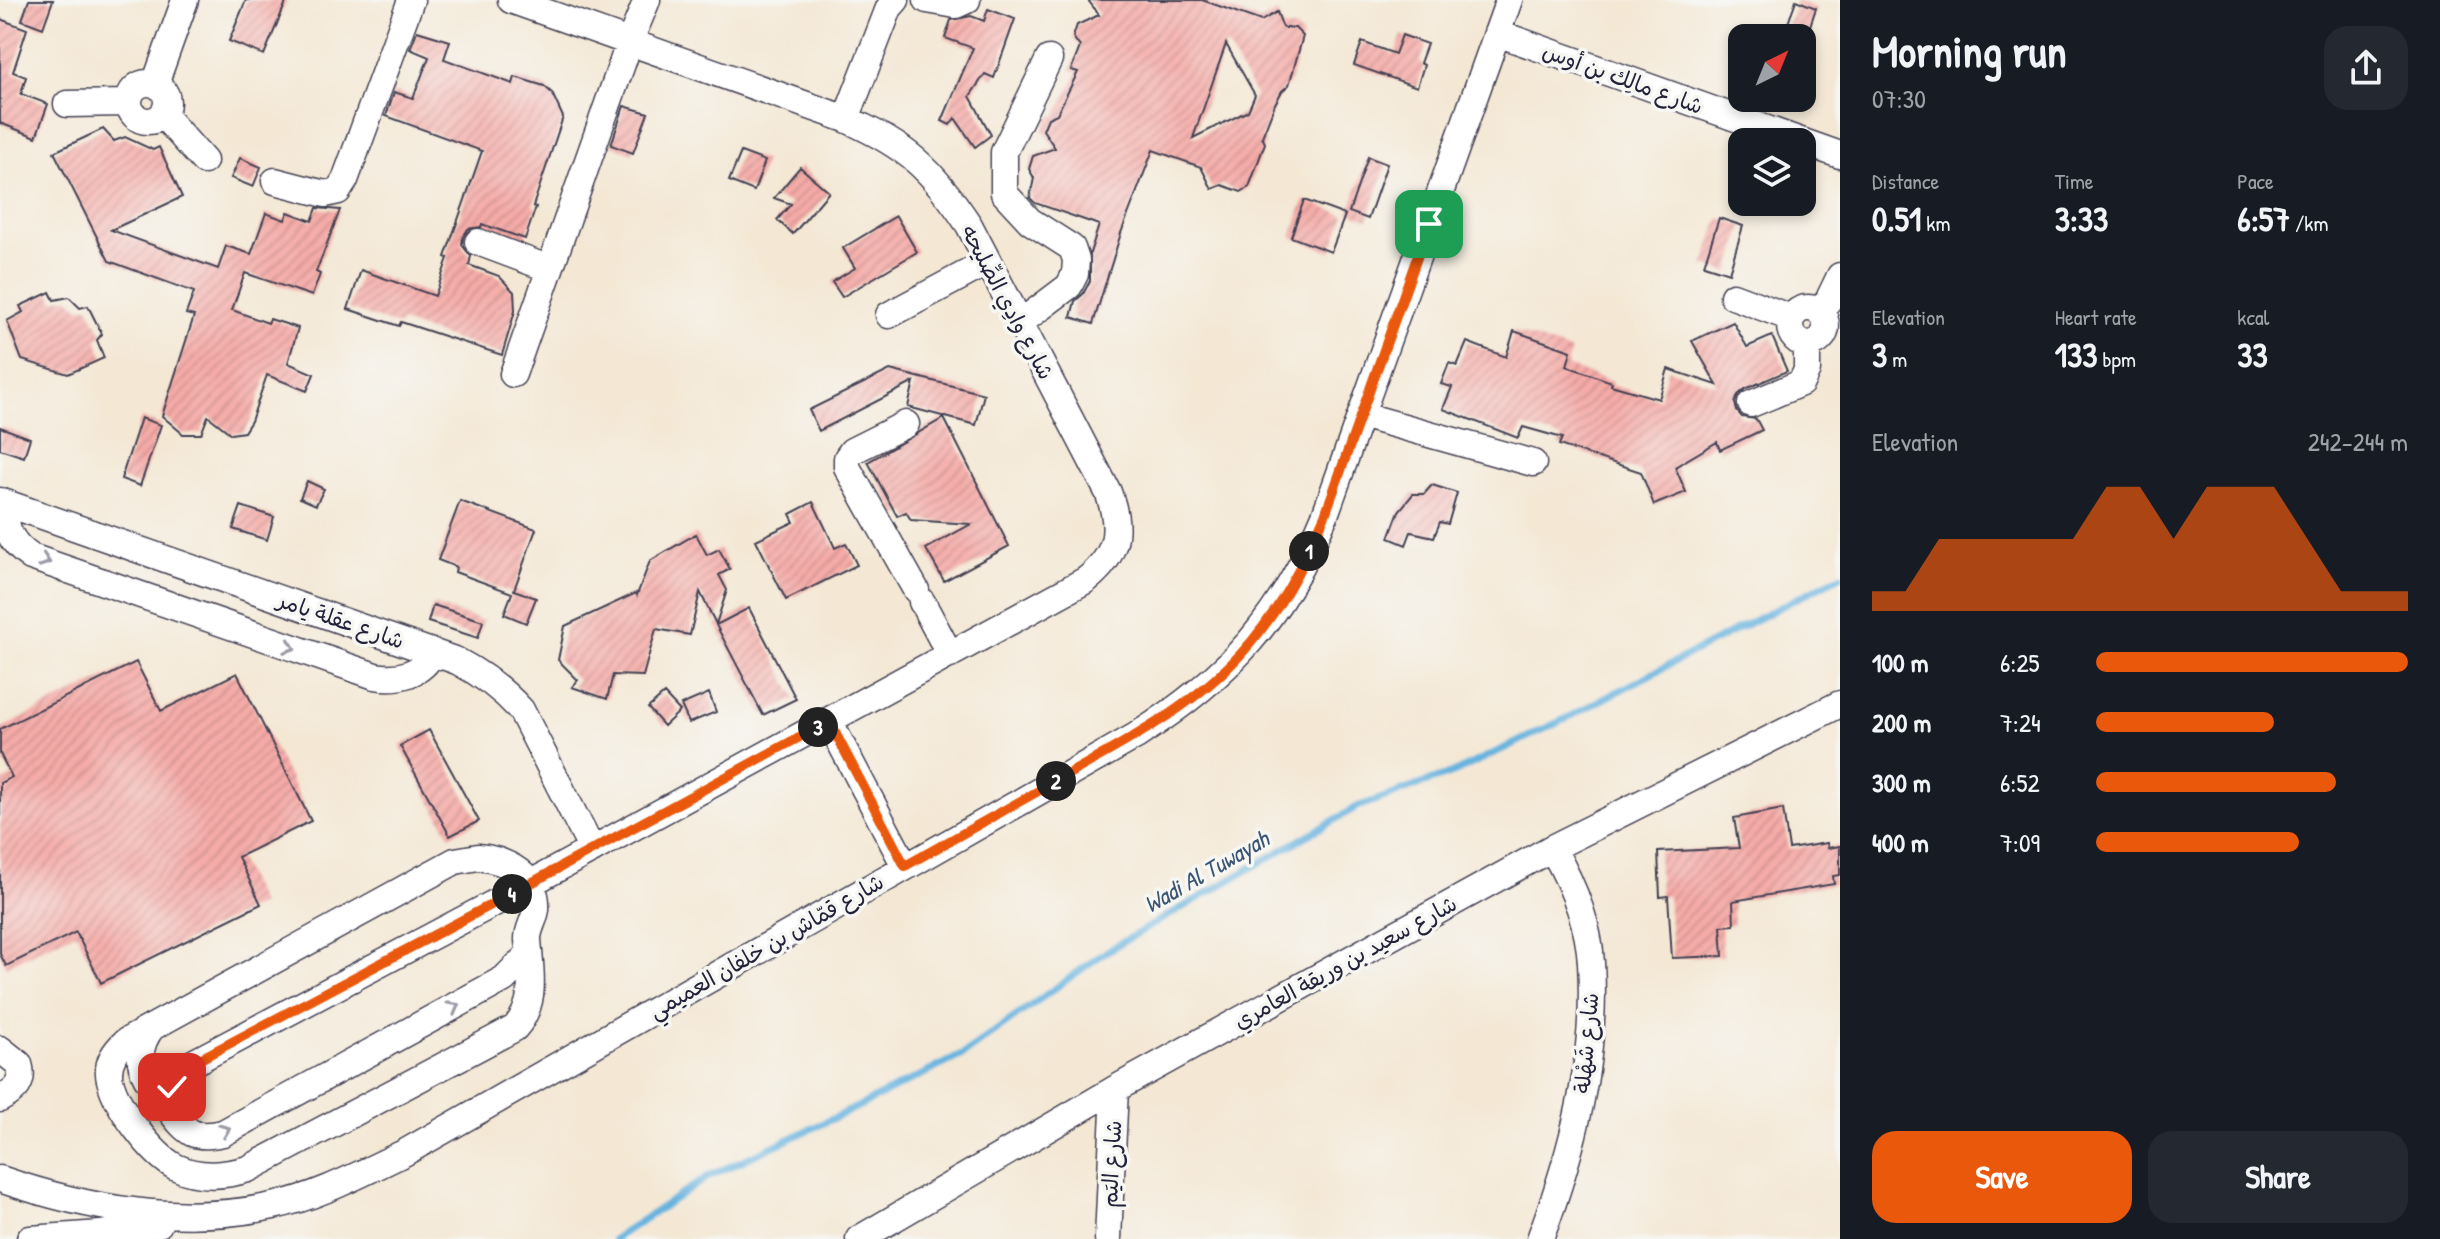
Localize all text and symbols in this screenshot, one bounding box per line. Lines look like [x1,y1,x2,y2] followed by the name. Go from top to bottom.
[1872,21,2067,81] text: Morning run
[1728,24,1816,112] north arrow
[1728,24,1816,216] map controls
[2324,26,2408,110] button: share
[1538,35,1707,122] street label: شارع مالِك بن أوس
[1872,81,1926,116] text: 07:30
[1728,128,1816,216] button: layers
[1872,166,1939,196] text: Distance
[2055,166,2094,196] text: Time
[2237,166,2274,196] text: Pace
[1395,190,1463,258] pin
[1872,196,1921,242] text: 0.51
[2055,196,2108,242] text: 3:33
[2237,196,2290,242] text: 6:57
[1407,202,1451,246] icon: arrive
[1921,208,1950,238] text: km
[2290,208,2328,238] text: /km
[953,219,1061,386] street label: شارع وادِي الصِّليحه
[1872,302,1945,332] text: Elevation
[2055,302,2137,332] text: Heart rate
[2237,302,2269,332] text: kcal
[1872,332,1887,378] text: 3
[2055,332,2097,378] text: 133
[2237,332,2268,378] text: 33
[1887,344,1907,374] text: m
[2097,344,2136,374] text: bpm
[1872,424,1958,459] text: Elevation
[2308,424,2408,459] text: 242–244 m
[1289,531,1329,571] pin: 1
[1305,536,1313,566] text: 1
[37,552,51,568] one-way arrow
[271,584,408,657] street label: شارع عقلة يامر
[282,637,296,653] one-way arrow
[1872,645,1928,680] text: 100 m
[2000,645,2040,680] text: 6:25
[1872,705,1931,740] text: 200 m
[2000,705,2041,740] text: 7:24
[798,707,838,747] pin: 3
[813,712,823,742] text: 3
[1036,761,1076,801] pin: 2
[1872,765,1931,800] text: 300 m
[2000,765,2040,800] text: 6:52
[1051,766,1061,796] text: 2
[1138,821,1276,920] water label: Wadi Al Tuwayah
[1872,825,1929,860] text: 400 m
[2000,825,2040,860] text: 7:09
[643,866,891,1030] street label: شارع قمّاش بن خلفان العميمي
[492,874,532,914] pin: 4
[508,879,516,909] text: 4
[1228,888,1463,1038] street label: شارع سعيد بن وريقة العامري
[1567,991,1606,1095] street label: شارع شَهْلة
[445,1001,460,1017] one-way arrow
[138,1053,206,1121] pin
[150,1065,194,1109] icon: check
[1094,1120,1130,1209] street label: شارع اليَم
[217,1123,231,1140] one-way arrow
[1872,1131,2132,1223] button: Save
[2148,1131,2408,1223] button: Share

